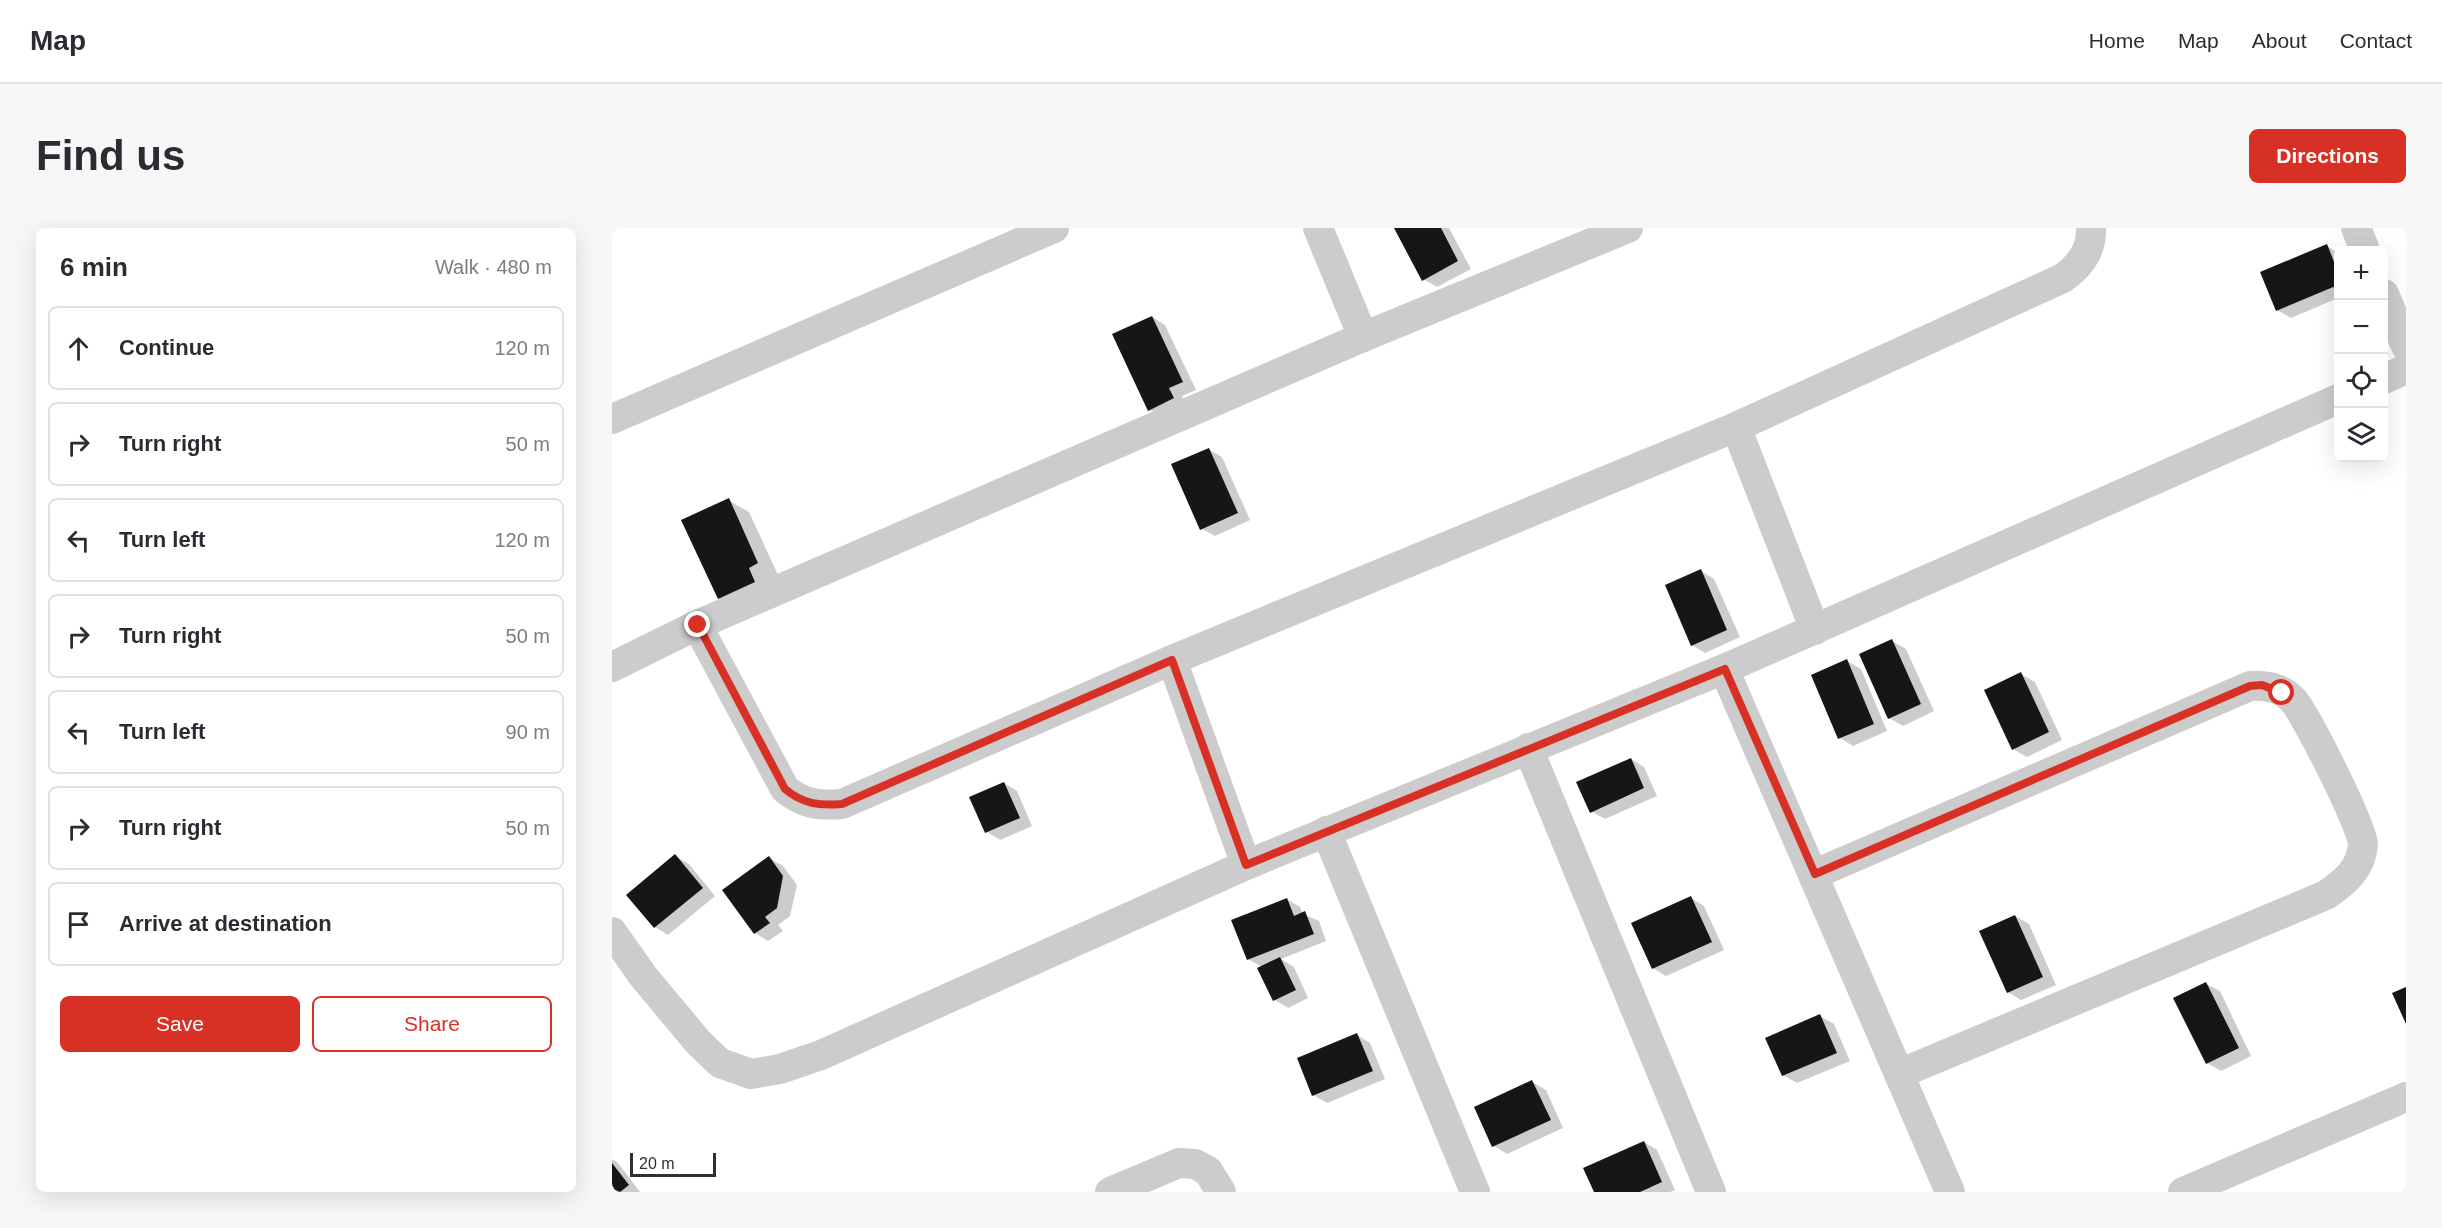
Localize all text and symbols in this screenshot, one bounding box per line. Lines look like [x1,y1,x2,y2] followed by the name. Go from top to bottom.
[30,25,86,56] text: Map
[2089,29,2145,52] text: Home
[2178,29,2219,52] text: Map
[2252,29,2307,52] text: About
[2340,29,2412,52] text: Contact
[2249,129,2406,183] button: Directions
[36,132,185,179] text: Find us
[2334,246,2388,462] map controls
[2334,246,2388,300] button: +
[60,252,128,282] text: 6 min
[435,256,552,278] text: Walk · 480 m
[2334,300,2388,354] button: −
[62,332,95,365] icon: ahead
[119,335,214,360] text: Continue
[494,337,550,359] text: 120 m
[2334,354,2388,408] button: locate
[2334,408,2388,462] button: layers
[62,428,95,461] icon: right
[119,431,221,456] text: Turn right
[506,433,550,455] text: 50 m
[62,524,95,557] icon: left
[119,527,205,552] text: Turn left
[494,529,550,551] text: 120 m
[684,611,710,637] route end
[62,620,95,653] icon: right
[119,623,221,648] text: Turn right
[506,625,550,647] text: 50 m
[2268,679,2294,705] route start
[62,716,95,749] icon: left
[119,719,205,744] text: Turn left
[506,721,550,743] text: 90 m
[62,812,95,845] icon: right
[119,815,221,840] text: Turn right
[506,817,550,839] text: 50 m
[62,908,95,941] icon: arrive
[119,911,332,936] text: Arrive at destination
[60,996,300,1052] button: Save
[312,996,552,1052] button: Share
[630,1150,716,1178] scale bar
[639,1155,675,1172] text: 20 m

